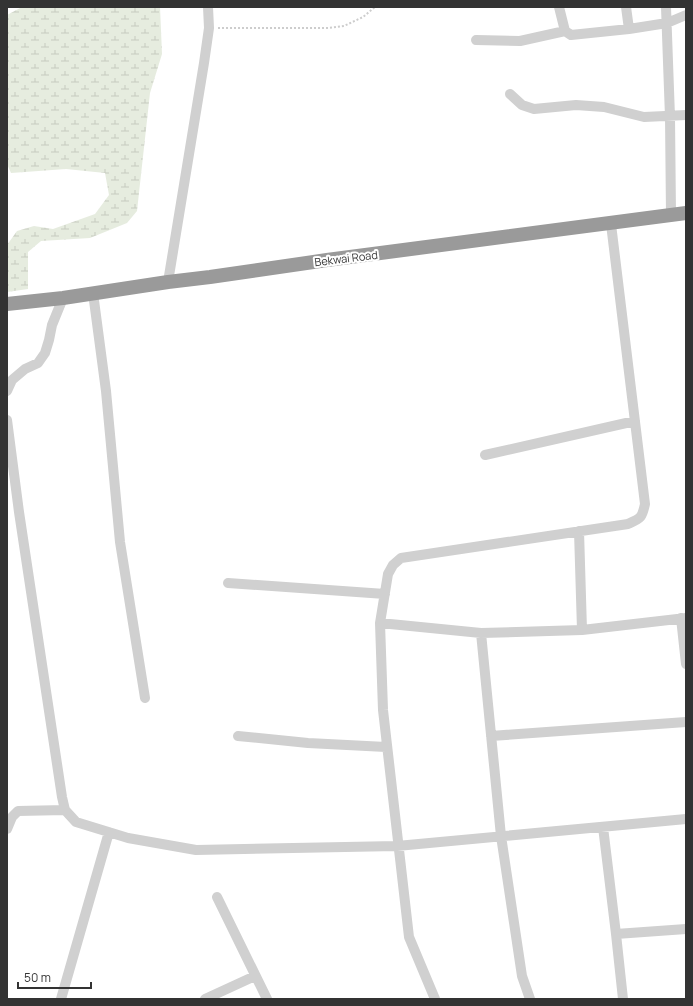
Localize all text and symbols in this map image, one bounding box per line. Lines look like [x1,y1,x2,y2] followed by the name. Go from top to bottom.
[313,247,379,269] street label: Bekwai Road
[18,964,91,990] scale bar
[24,969,51,986] text: 50 m

